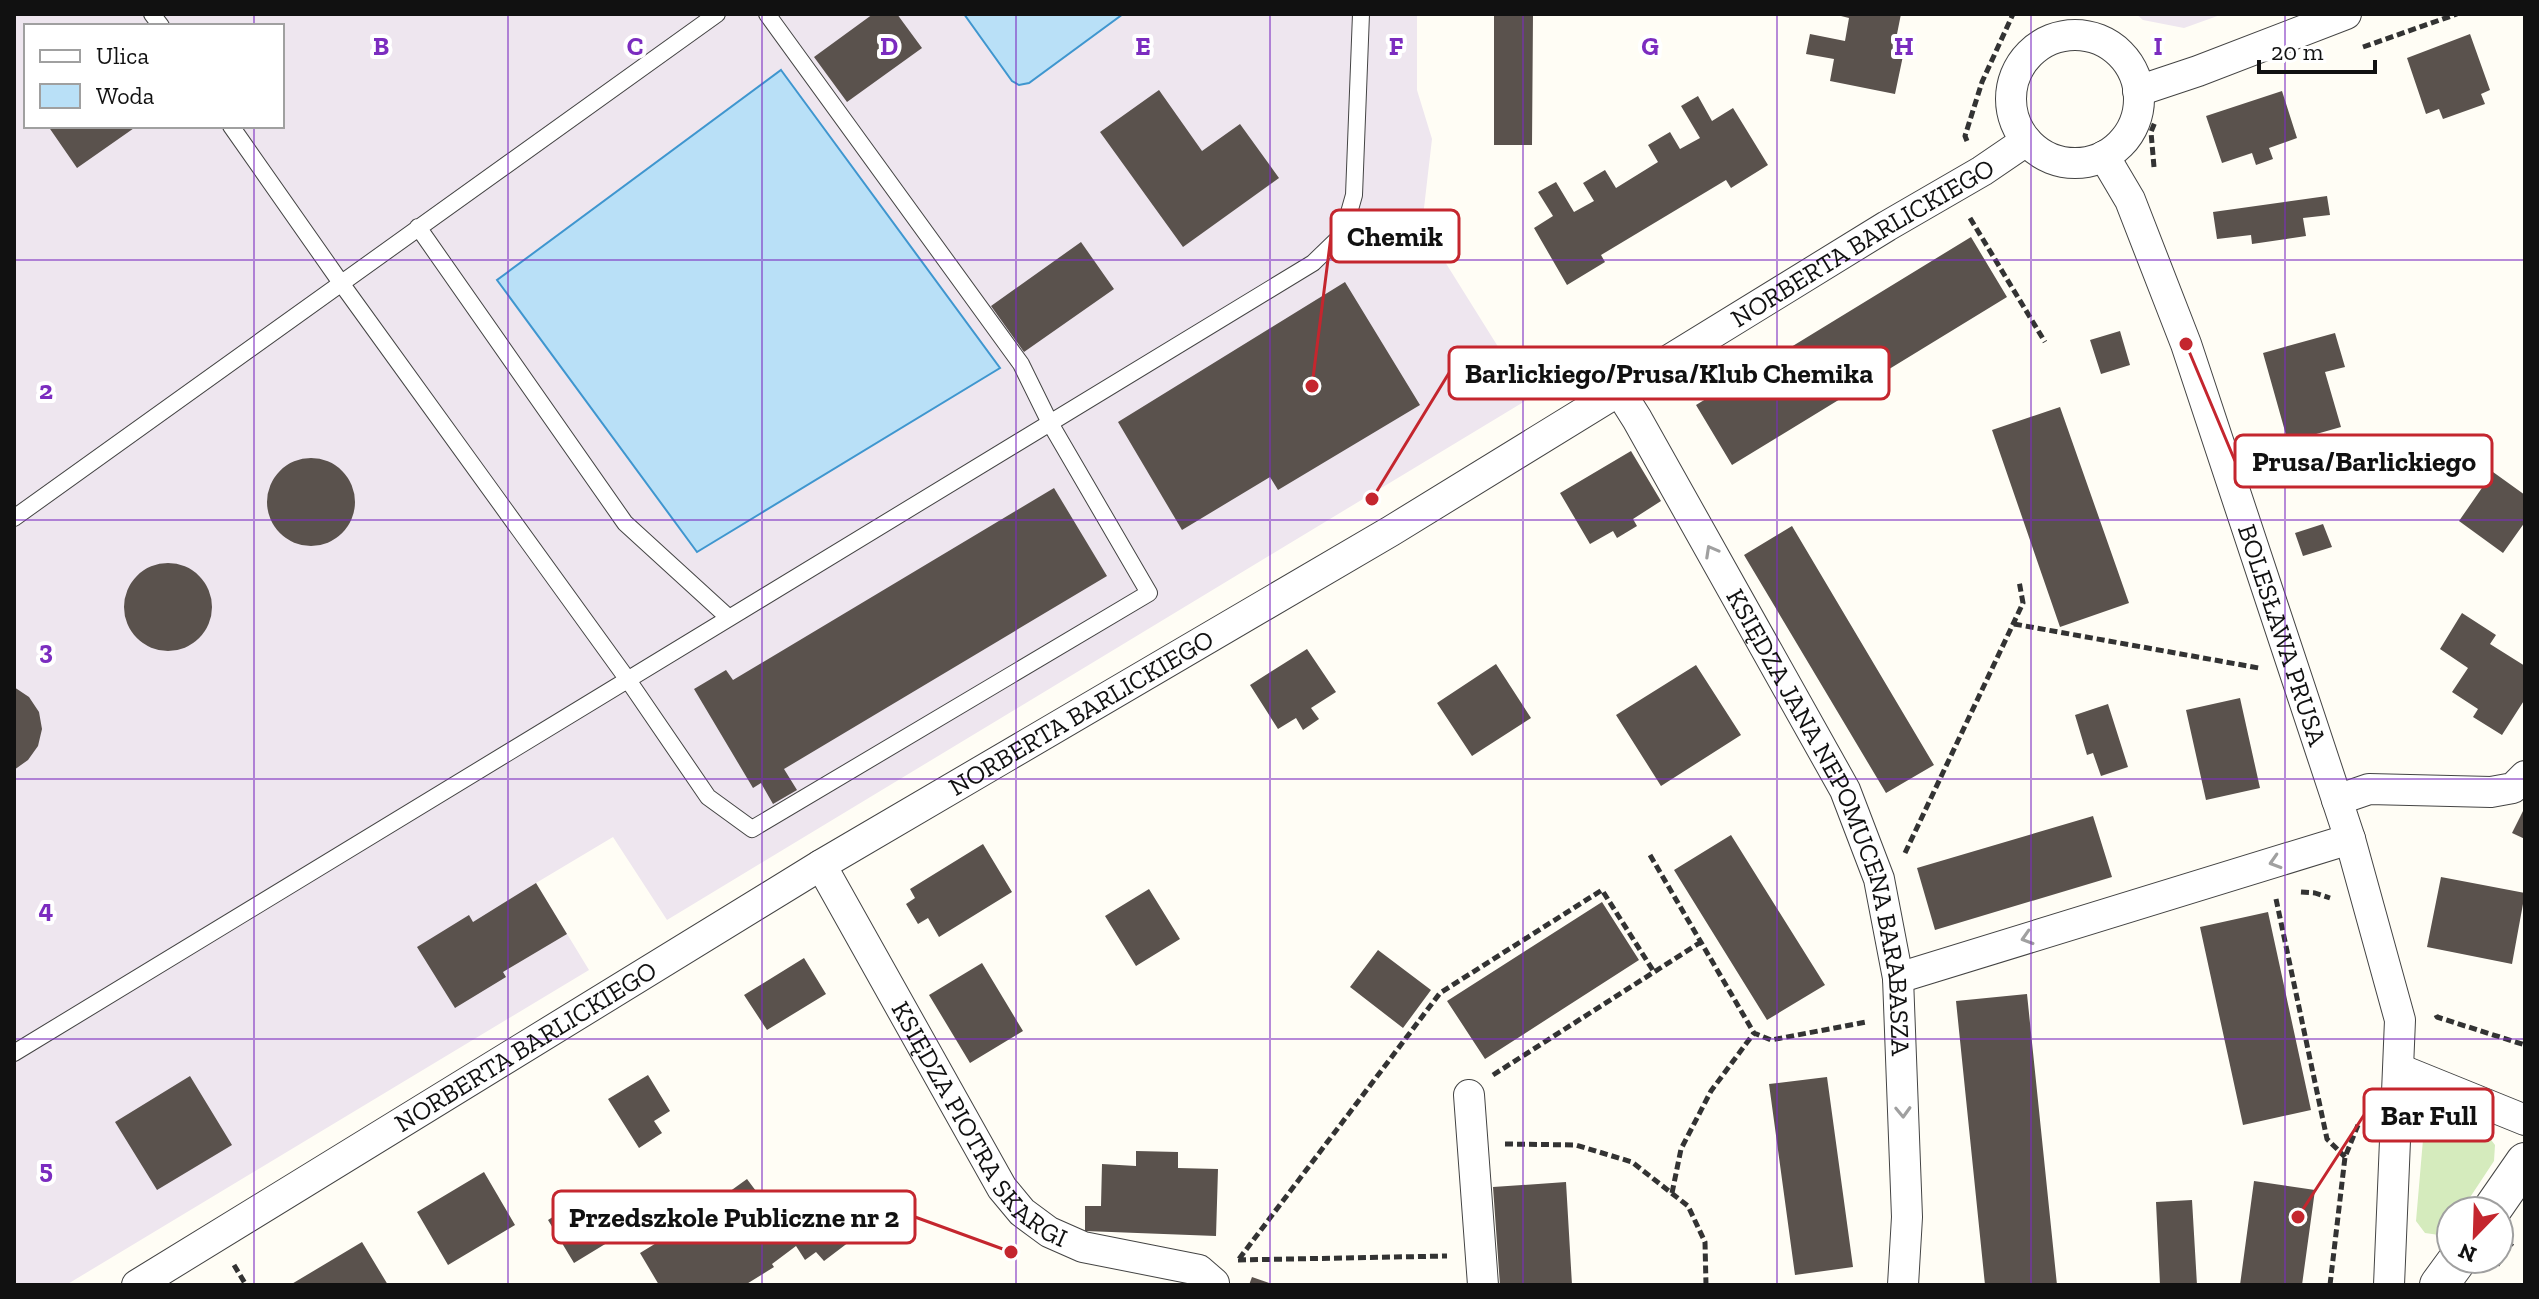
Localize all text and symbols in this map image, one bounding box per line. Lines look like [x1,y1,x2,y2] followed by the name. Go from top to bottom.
[24,24,284,128] legend
[2259,24,2375,74] scale bar
[373,30,389,62] text: B
[627,30,643,62] text: C
[880,30,898,62] text: D
[1135,30,1151,62] text: E
[1389,30,1404,62] text: F
[1641,30,1659,62] text: G
[1894,30,1914,62] text: H
[2153,30,2163,62] text: I
[2271,37,2324,66] text: 20 m
[96,41,149,70] text: Ulica
[96,81,155,110] text: Woda
[1725,151,2000,334] street label: NORBERTA BARLICKIEGO
[1331,210,1459,262] callout: Chemik
[1347,220,1444,253] text: Chemik
[1449,347,1889,399] callout: Barlickiego/Prusa/Klub Chemika
[1465,357,1873,390] text: Barlickiego/Prusa/Klub Chemika
[39,374,53,406] text: 2
[2235,435,2492,487] callout: Prusa/Barlickiego
[2252,445,2476,478] text: Prusa/Barlickiego
[2231,520,2334,751] street label: BOLESŁAWA PRUSA
[1705,545,1721,560] one-way arrow
[1719,583,1917,1057] street label: KSIĘDZA JANA NEPOMUCENA BARABASZA
[943,623,1219,803] street label: NORBERTA BARLICKIEGO
[39,634,53,666] text: 3
[2269,853,2283,869] one-way arrow
[39,893,54,925] text: 4
[2021,929,2034,945] one-way arrow
[389,954,662,1139] street label: NORBERTA BARLICKIEGO
[885,996,1072,1254] street label: KSIĘDZA PIOTRA SKARGI
[2364,1089,2493,1141] callout: Bar Full
[2381,1099,2477,1132] text: Bar Full
[1894,1106,1911,1119] one-way arrow
[39,1153,53,1185] text: 5
[553,1191,915,1243] callout: Przedszkole Publiczne nr 2
[2435,1195,2515,1275] north arrow
[569,1201,899,1234] text: Przedszkole Publiczne nr 2
[2454,1237,2480,1269] text: N

